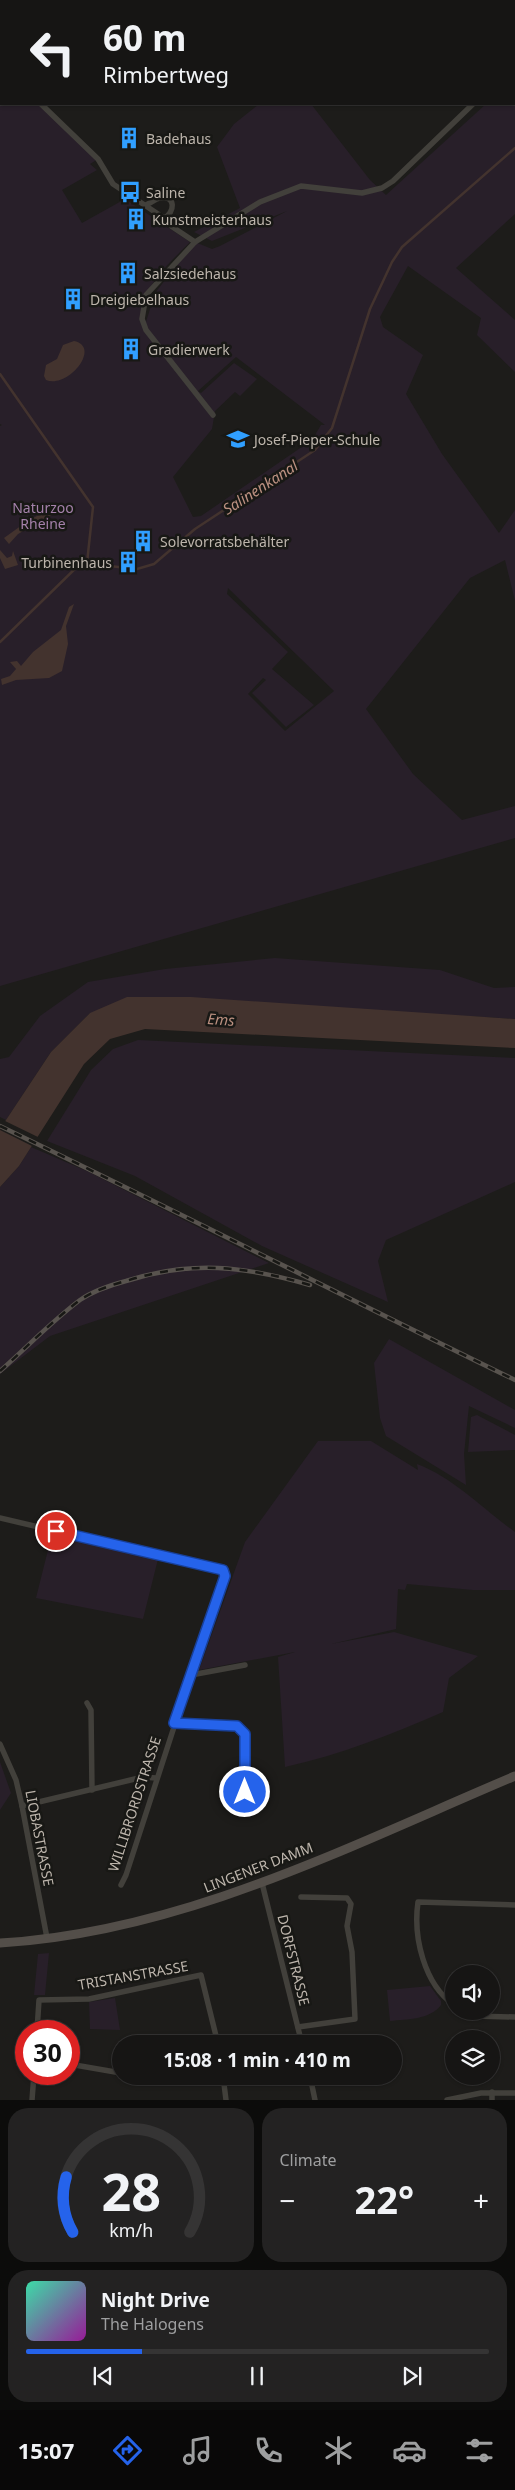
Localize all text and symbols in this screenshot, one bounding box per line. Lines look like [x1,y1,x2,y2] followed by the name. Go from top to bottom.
[103,14,186,61] text: 60 m
[20,20,85,85] icon: left
[103,59,229,89] text: Rimbertweg
[116,125,142,151] building icon: Badehaus
[146,129,212,148] place label: Badehaus
[117,179,143,205] bus stop icon: Saline
[146,183,185,202] place label: Saline
[123,206,149,232] building icon: Kunstmeisterhaus
[152,210,272,229] place label: Kunstmeisterhaus
[115,260,141,286] building icon: Salzsiedehaus
[144,264,237,283] place label: Salzsiedehaus
[60,286,86,312] building icon: Dreigiebelhaus
[90,290,190,309] place label: Dreigiebelhaus
[118,336,144,362] building icon: Gradierwerk
[148,340,230,359] place label: Gradierwerk
[225,426,251,452] school or university icon: Josef-Pieper-Schule
[252,430,380,449] place label: Josef-Pieper-Schule
[219,455,302,519] water label: Salinenkanal
[12,498,74,533] park label: Naturzoo Rheine
[130,528,156,554] building icon: Solevorratsbehälter
[160,532,289,551] place label: Solevorratsbehälter
[115,549,141,575] building icon: Turbinenhaus
[21,553,112,572] place label: Turbinenhaus
[207,1008,236,1030] water label: Ems
[35,1510,77,1552] pin
[42,1517,70,1545] icon: arrive
[103,1734,165,1874] street label: WILLIBRORDSTRASSE
[218,1765,270,1817] position arrow
[21,1788,59,1888] street label: LIOBASTRASSE
[201,1837,315,1897] street label: LINGENER DAMM
[273,1912,315,2008] street label: DORFSTRASSE
[76,1956,190,1994] street label: TRISTANSTRASSE
[445,1965,500,2085] map controls
[445,1965,500,2020] button: sound
[15,2020,80,2085] speed limit sign: 30
[445,2030,500,2085] button: layers
[163,2047,351,2073] text: 15:08 · 1 min · 410 m
[280,2149,337,2171] text: Climate
[101,2155,161,2226] text: 28
[354,2173,414,2225] text: 22°
[280,2181,296,2219] text: −
[473,2181,489,2219] text: +
[109,2218,153,2242] text: km/h
[101,2287,210,2313] text: Night Drive
[101,2313,204,2335] text: The Halogens
[89,2362,117,2390] icon: previous
[243,2362,271,2390] icon: pause
[398,2362,426,2390] icon: next
[110,2433,145,2468] icon: directions
[180,2433,215,2468] icon: music
[251,2433,286,2468] icon: phone
[321,2433,356,2468] icon: climate
[392,2433,427,2468] icon: car
[462,2433,497,2468] icon: filters
[18,2435,74,2465] text: 15:07

